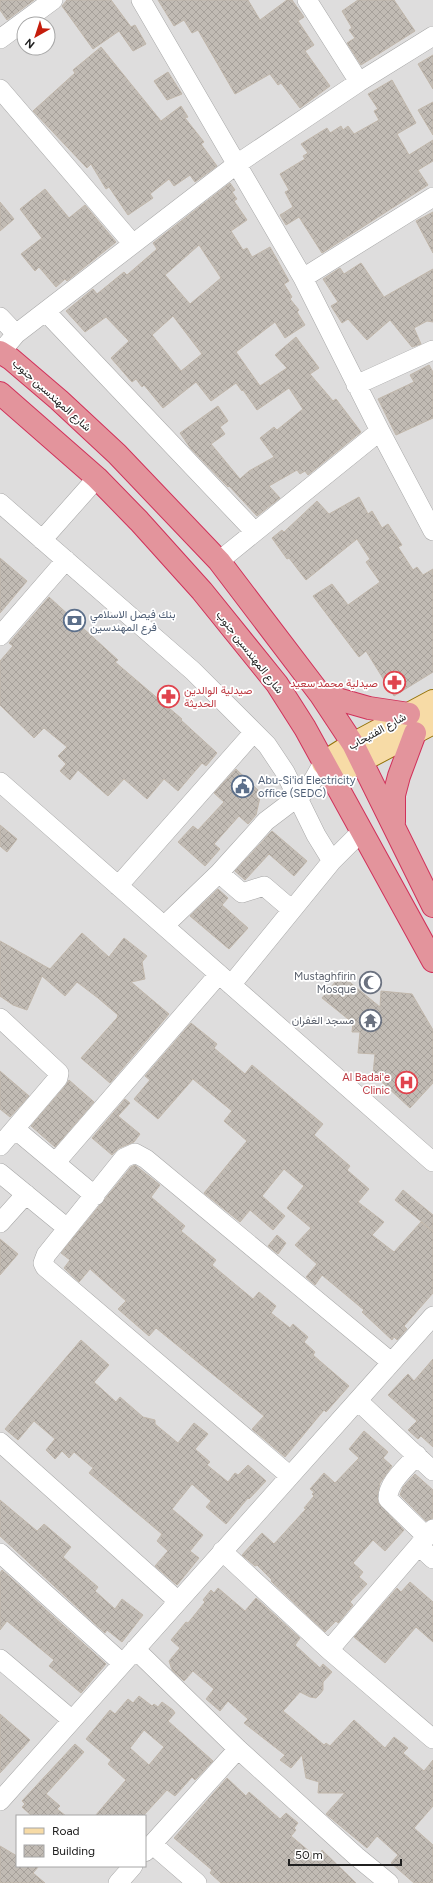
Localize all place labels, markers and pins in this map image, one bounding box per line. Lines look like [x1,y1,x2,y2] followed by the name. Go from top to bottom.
[62,607,88,633] bank icon: بنك فيصل الاسلامي فرع المهندسين
[90,608,176,635] place label: بنك فيصل الاسلامي فرع المهندسين
[381,670,407,696] pharmacy icon: صيدلية محمد سعيد
[290,677,378,690] place label: صيدلية محمد سعيد
[155,683,181,709] pharmacy icon: صيدلية الوالدين الحديثة
[184,684,253,710] place label: صيدلية الوالدين الحديثة
[230,773,256,799] public building icon: Abu-Si'id Electricity office (SEDC)
[258,774,356,800] place label: Abu-Si'id Electricity office (SEDC)
[358,969,384,995] mosque icon: Mustaghfirin Mosque
[294,970,356,996] place label: Mustaghfirin Mosque
[357,1007,383,1033] temple icon: مسجد الغفران
[292,1014,354,1027] place label: مسجد الغفران
[393,1070,419,1096] hospital icon: Al Badai'e Clinic
[342,1071,390,1097] place label: Al Badai'e Clinic

